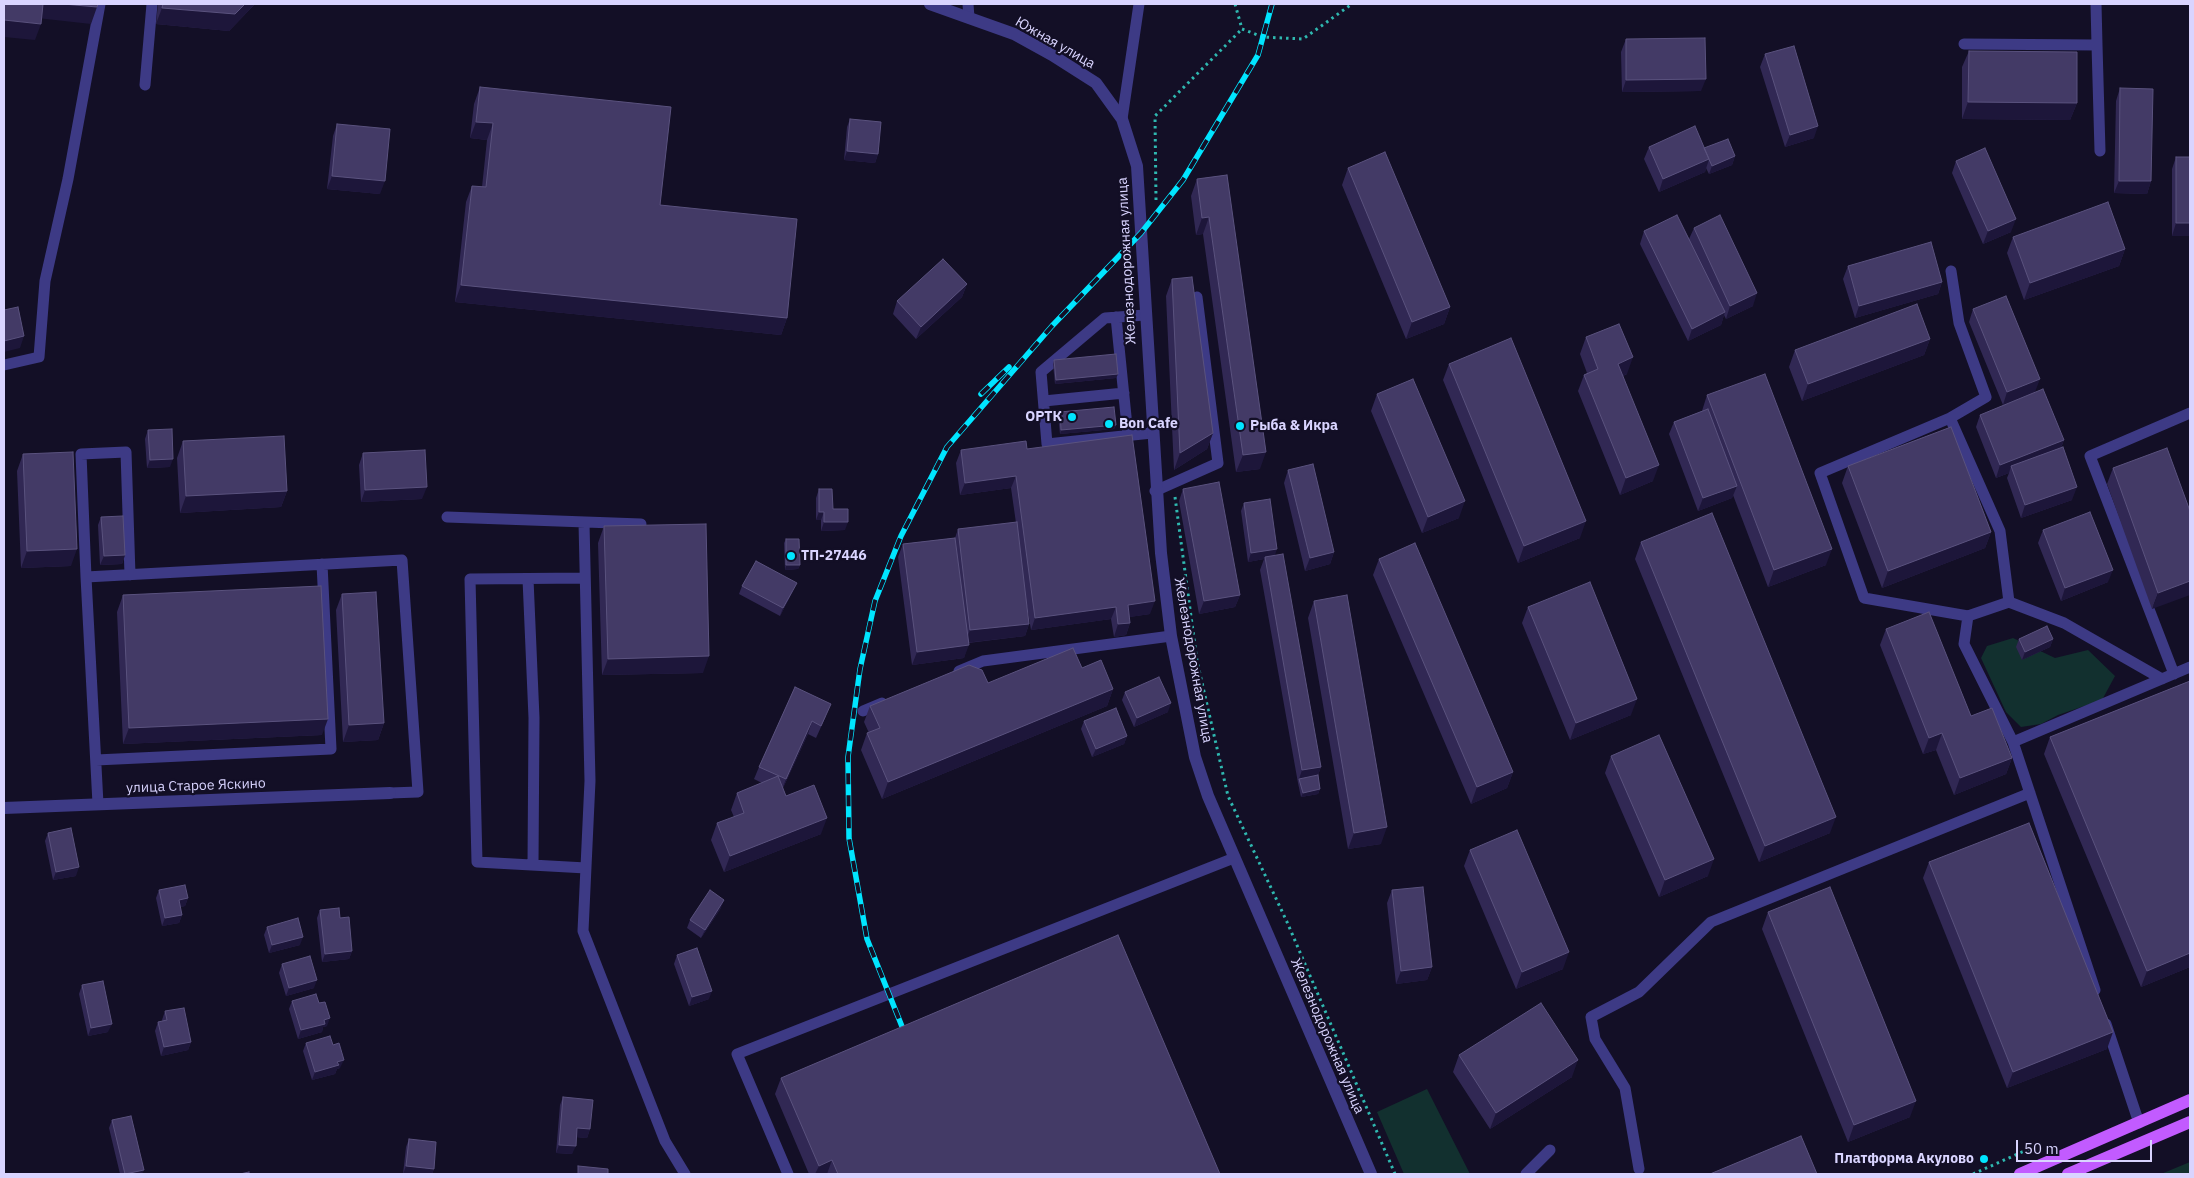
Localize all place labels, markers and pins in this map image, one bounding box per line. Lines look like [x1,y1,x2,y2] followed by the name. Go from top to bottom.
[1025,409,1062,425] place label: ОРТК
[1066,411,1078,423] marker: ОРТК
[1119,416,1178,432] place label: Bon Cafe
[1103,418,1115,430] marker: Bon Cafe
[1250,418,1338,434] place label: Рыба & Икра
[1234,420,1246,432] marker: Рыба & Икра
[801,548,867,564] place label: ТП-27446
[785,550,797,562] marker: ТП-27446
[1834,1151,1974,1167] place label: Платформа Акулово
[1978,1153,1990,1165] marker: Платформа Акулово

